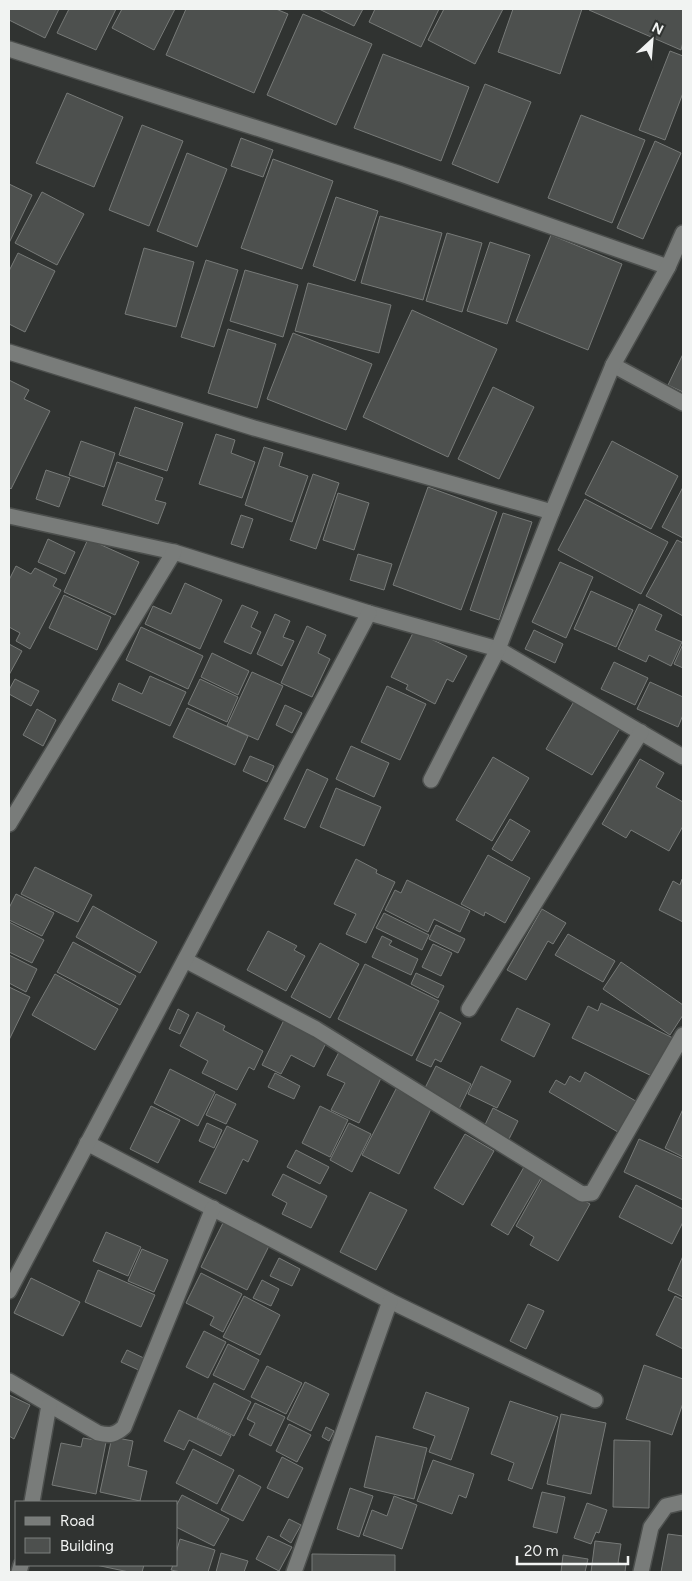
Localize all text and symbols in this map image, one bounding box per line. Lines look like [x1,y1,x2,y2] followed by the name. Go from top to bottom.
[627,15,677,65] north arrow
[649,19,666,39] text: N
[15,1501,178,1566] legend
[60,1512,95,1530] text: Road
[517,1534,628,1566] scale bar
[60,1537,114,1555] text: Building
[524,1542,558,1560] text: 20 m

